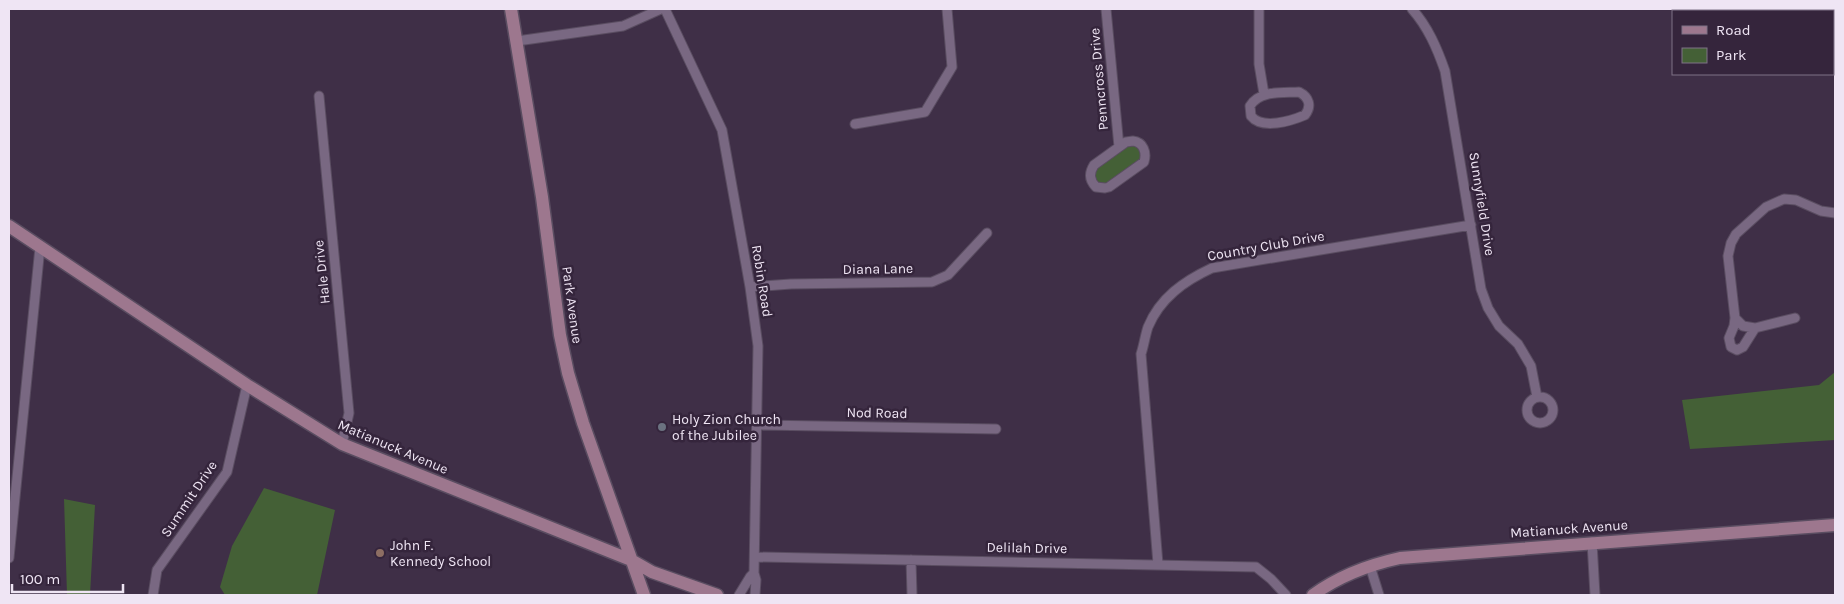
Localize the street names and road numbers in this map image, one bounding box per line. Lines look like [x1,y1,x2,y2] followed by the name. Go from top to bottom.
[1086,27,1112,131] street label: Penncross Drive
[1465,151,1499,257] street label: Sunnyfield Drive
[1206,227,1326,265] street label: Country Club Drive
[310,239,334,305] street label: Hale Drive
[748,244,776,318] street label: Robin Road
[843,260,913,278] street label: Diana Lane
[558,265,586,345] street label: Park Avenue
[846,404,908,422] street label: Nod Road
[335,416,451,478] street label: Matianuck Avenue
[157,458,221,540] street label: Summit Drive
[1509,516,1629,542] street label: Matianuck Avenue
[987,539,1067,557] street label: Delilah Drive

